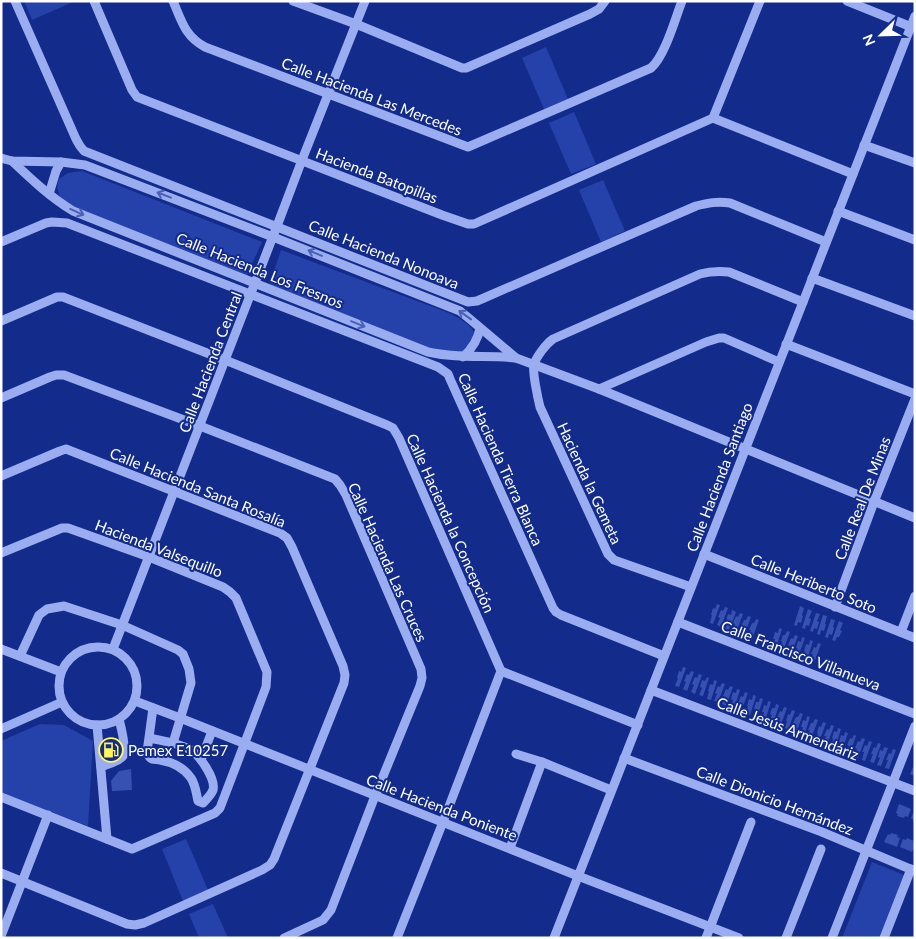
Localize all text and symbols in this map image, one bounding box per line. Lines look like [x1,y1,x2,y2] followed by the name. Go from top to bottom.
[856,10,906,60] north arrow
[859,32,879,49] text: N
[279,53,465,139] street label: Calle Hacienda Las Mercedes
[313,143,441,207] street label: Hacienda Batopillas
[156,190,172,199] one-way arrow
[69,208,84,218] one-way arrow
[306,216,462,292] street label: Calle Hacienda Nonoava
[174,228,346,312] street label: Calle Hacienda Los Fresnos
[308,248,324,257] one-way arrow
[175,289,245,435] street label: Calle Hacienda Central
[458,310,472,320] one-way arrow
[350,320,365,329] one-way arrow
[455,370,547,548] street label: Calle Hacienda Tierra Blanca
[682,400,756,554] street label: Calle Hacienda Santiago
[554,419,626,547] street label: Hacienda la Gemeta
[403,431,499,615] street label: Calle Hacienda la Concepción
[830,434,894,562] street label: Calle Real De Minas
[107,443,289,531] street label: Calle Hacienda Santa Rosalía
[345,480,431,644] street label: Calle Hacienda Las Cruces
[93,515,225,581] street label: Hacienda Valsequillo
[748,550,880,616] street label: Calle Heriberto Soto
[719,616,883,694] street label: Calle Francisco Villanueva
[715,693,862,763] street label: Calle Jesús Armendáriz
[98,737,124,763] fuel station icon: Pemex E10257
[128,741,228,759] place label: Pemex E10257
[694,762,856,838] street label: Calle Dionicio Hernández
[364,770,520,844] street label: Calle Hacienda Poniente

